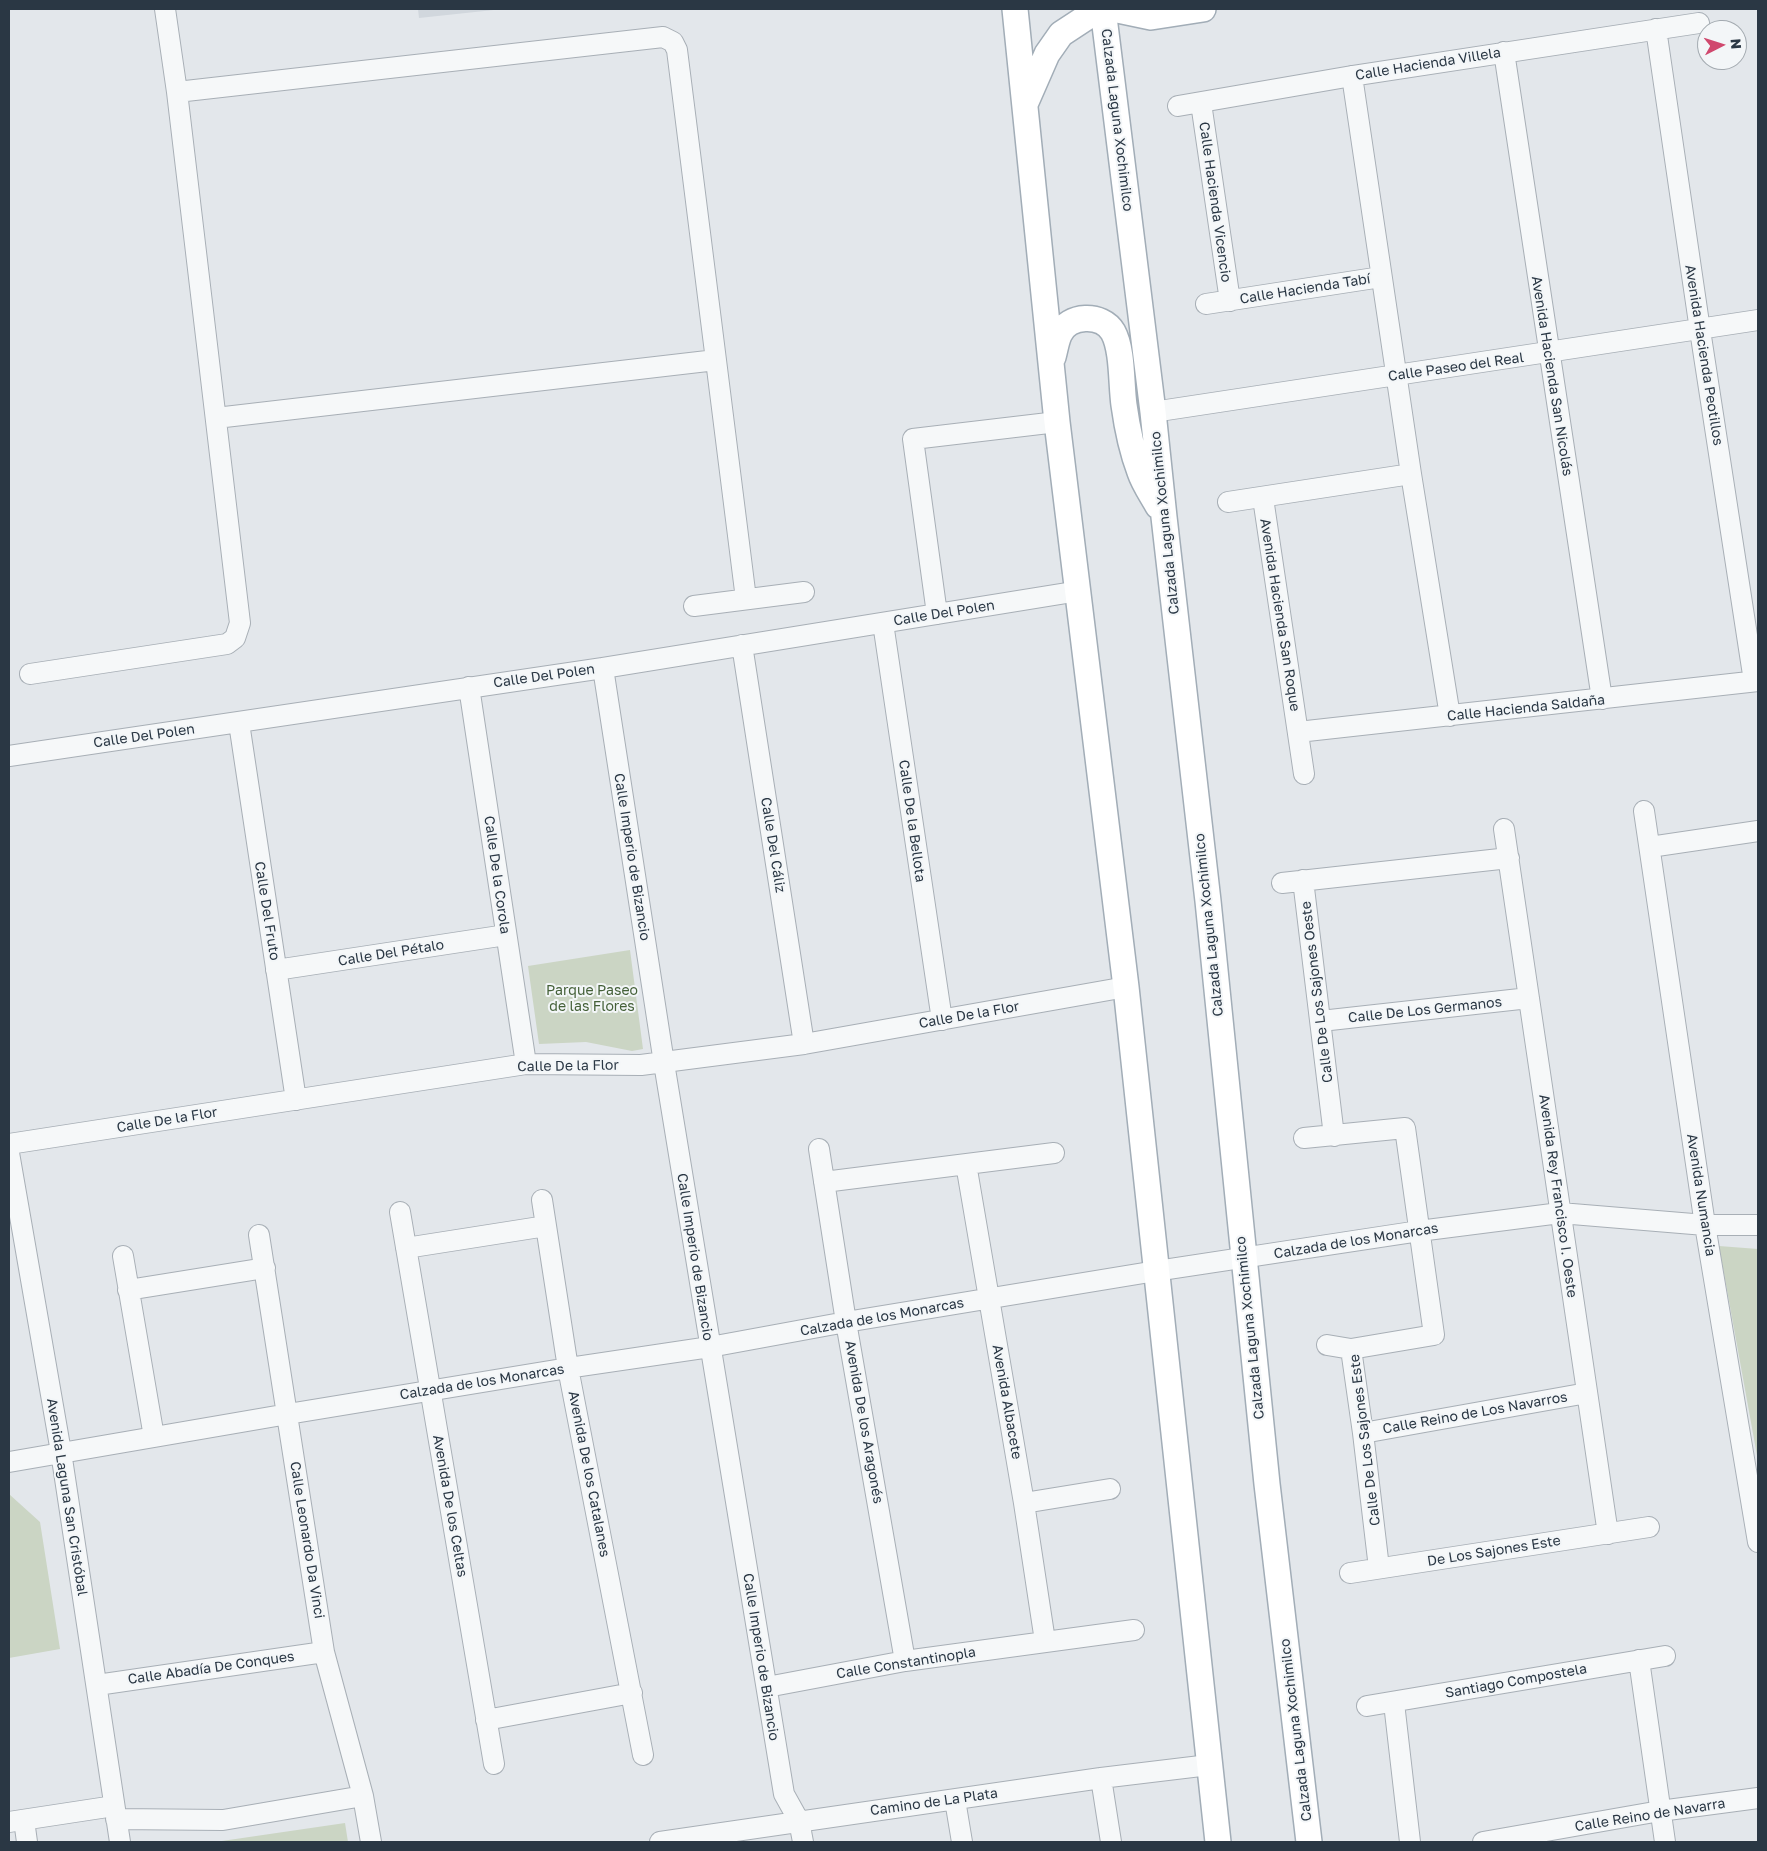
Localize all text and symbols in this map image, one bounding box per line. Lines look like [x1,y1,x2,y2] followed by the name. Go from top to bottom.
[1697,20,1747,70] north arrow
[1097,28,1137,212] street label: Calzada Laguna Xochimilco
[1728,38,1745,50] text: N
[1354,44,1502,84] street label: Calle Hacienda Villela
[1195,121,1235,283] street label: Calle Hacienda Vicencio
[1681,263,1727,447] street label: Avenida Hacienda Peotillos
[1238,270,1372,308] street label: Calle Hacienda Tabí
[1528,275,1576,477] street label: Avenida Hacienda San Nicolás
[1387,349,1525,385] street label: Calle Paseo del Real
[1147,431,1183,615] street label: Calzada Laguna Xochimilco
[1256,517,1304,713] street label: Avenida Hacienda San Roque
[892,597,996,629] street label: Calle Del Polen
[492,661,596,691] street label: Calle Del Polen
[1446,691,1606,725] street label: Calle Hacienda Saldaña
[92,721,196,751] street label: Calle Del Polen
[895,759,929,883] street label: Calle De la Bellota
[610,772,654,942] street label: Calle Imperio de Bizancio
[757,796,789,894] street label: Calle Del Cáliz
[480,815,514,935] street label: Calle De la Corola
[1191,833,1227,1017] street label: Calzada Laguna Xochimilco
[251,860,283,962] street label: Calle Del Fruto
[1298,900,1336,1084] street label: Calle De Los Sajones Oeste
[337,936,445,970] street label: Calle Del Pétalo
[546,983,638,1016] park label: Parque Paseo de las Flores
[1347,994,1503,1026] street label: Calle De Los Germanos
[917,998,1021,1032] street label: Calle De la Flor
[517,1057,619,1075] street label: Calle De la Flor
[1535,1093,1581,1299] street label: Avenida Rey Francisco I. Oeste
[115,1104,219,1136] street label: Calle De la Flor
[1683,1132,1719,1258] street label: Avenida Numancia
[673,1172,717,1342] street label: Calle Imperio de Bizancio
[1273,1220,1439,1262] street label: Calzada de los Monarcas
[1232,1236,1268,1420] street label: Calzada Laguna Xochimilco
[799,1294,965,1340] street label: Calzada de los Monarcas
[841,1339,887,1505] street label: Avenida De los Aragonés
[989,1343,1025,1461] street label: Avenida Albacete
[1346,1353,1384,1527] street label: Calle De Los Sajones Este
[399,1361,565,1403] street label: Calzada de los Monarcas
[1381,1388,1569,1438] street label: Calle Reino de Los Navarros
[565,1389,613,1559] street label: Avenida De los Catalanes
[43,1397,91,1597] street label: Avenida Laguna San Cristóbal
[429,1433,471,1579] street label: Avenida De los Celtas
[286,1460,328,1620] street label: Calle Leonardo Da Vinci
[1426,1532,1562,1570] street label: De Los Sajones Este
[739,1572,783,1742] street label: Calle Imperio de Bizancio
[1276,1638,1316,1822] street label: Calzada Laguna Xochimilco
[835,1644,977,1682] street label: Calle Constantinopla
[127,1648,295,1688] street label: Calle Abadía De Conques
[1444,1660,1588,1702] street label: Santiago Compostela
[869,1785,999,1819] street label: Camino de La Plata
[1574,1795,1726,1835] street label: Calle Reino de Navarra

